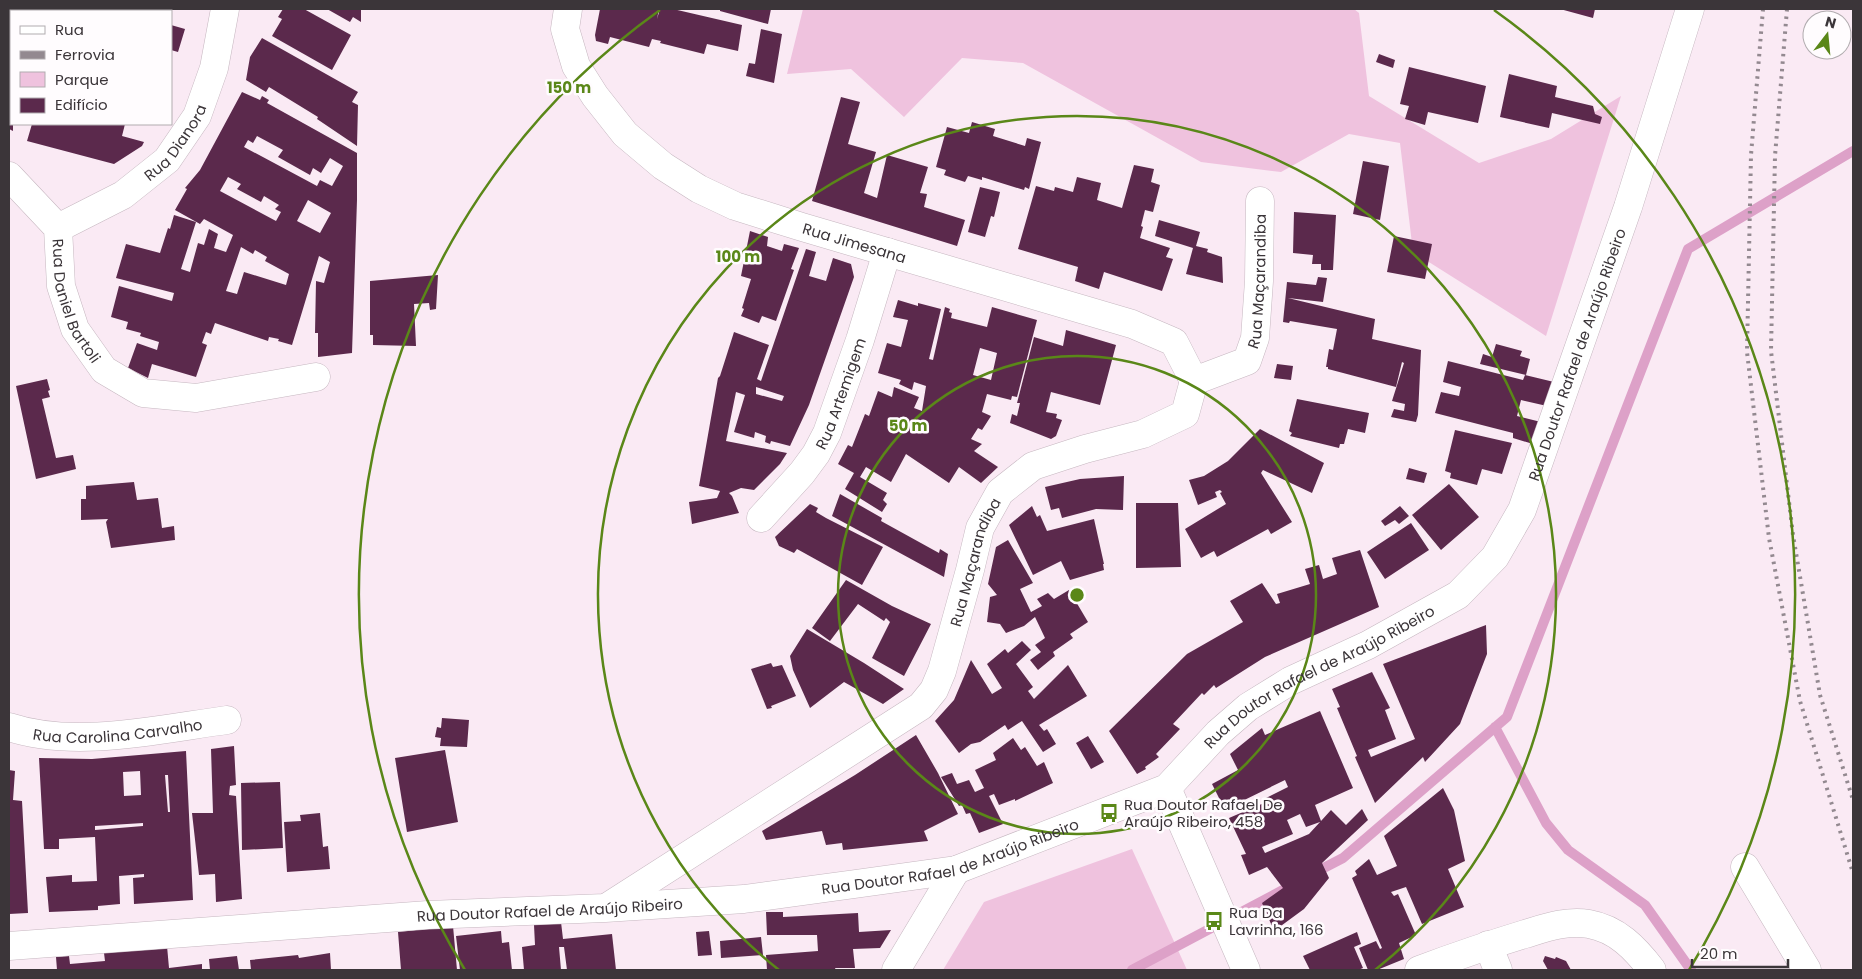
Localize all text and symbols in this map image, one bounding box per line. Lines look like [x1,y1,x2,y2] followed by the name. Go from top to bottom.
[10,10,172,125] legend
[1802,10,1852,60] north arrow
[1823,11,1838,34] text: N
[55,19,84,40] text: Rua
[55,44,115,65] text: Ferrovia
[55,69,108,90] text: Parque
[547,77,591,98] text: 150 m
[55,94,108,115] text: Edifício
[139,101,211,185] street label: Rua Dianora
[1242,214,1270,351] street label: Rua Maçarandiba
[800,217,909,268] street label: Rua Jimesana
[1523,225,1630,484] street label: Rua Doutor Rafael de Araújo Ribeiro
[48,238,106,367] street label: Rua Daniel Bartoli
[716,246,760,267] text: 100 m
[810,335,871,453] street label: Rua Artemigem
[889,415,927,436] text: 50 m
[944,494,1005,629] street label: Rua Maçarandiba
[1068,586,1086,604] centre of rings
[1199,600,1438,753] street label: Rua Doutor Rafael de Araújo Ribeiro
[32,713,204,748] street label: Rua Carolina Carvalho
[1124,794,1283,832] place label: Rua Doutor Rafael De Araújo Ribeiro, 458
[1098,802,1120,824] bus stop icon: Rua Doutor Rafael De Araújo Ribeiro, 458
[820,813,1082,899] street label: Rua Doutor Rafael de Araújo Ribeiro
[416,892,683,926] street label: Rua Doutor Rafael de Araújo Ribeiro
[1229,902,1324,940] place label: Rua Da Lavrinha, 166
[1203,910,1225,932] bus stop icon: Rua Da Lavrinha, 166
[1692,936,1788,968] scale bar
[1700,943,1738,964] text: 20 m

